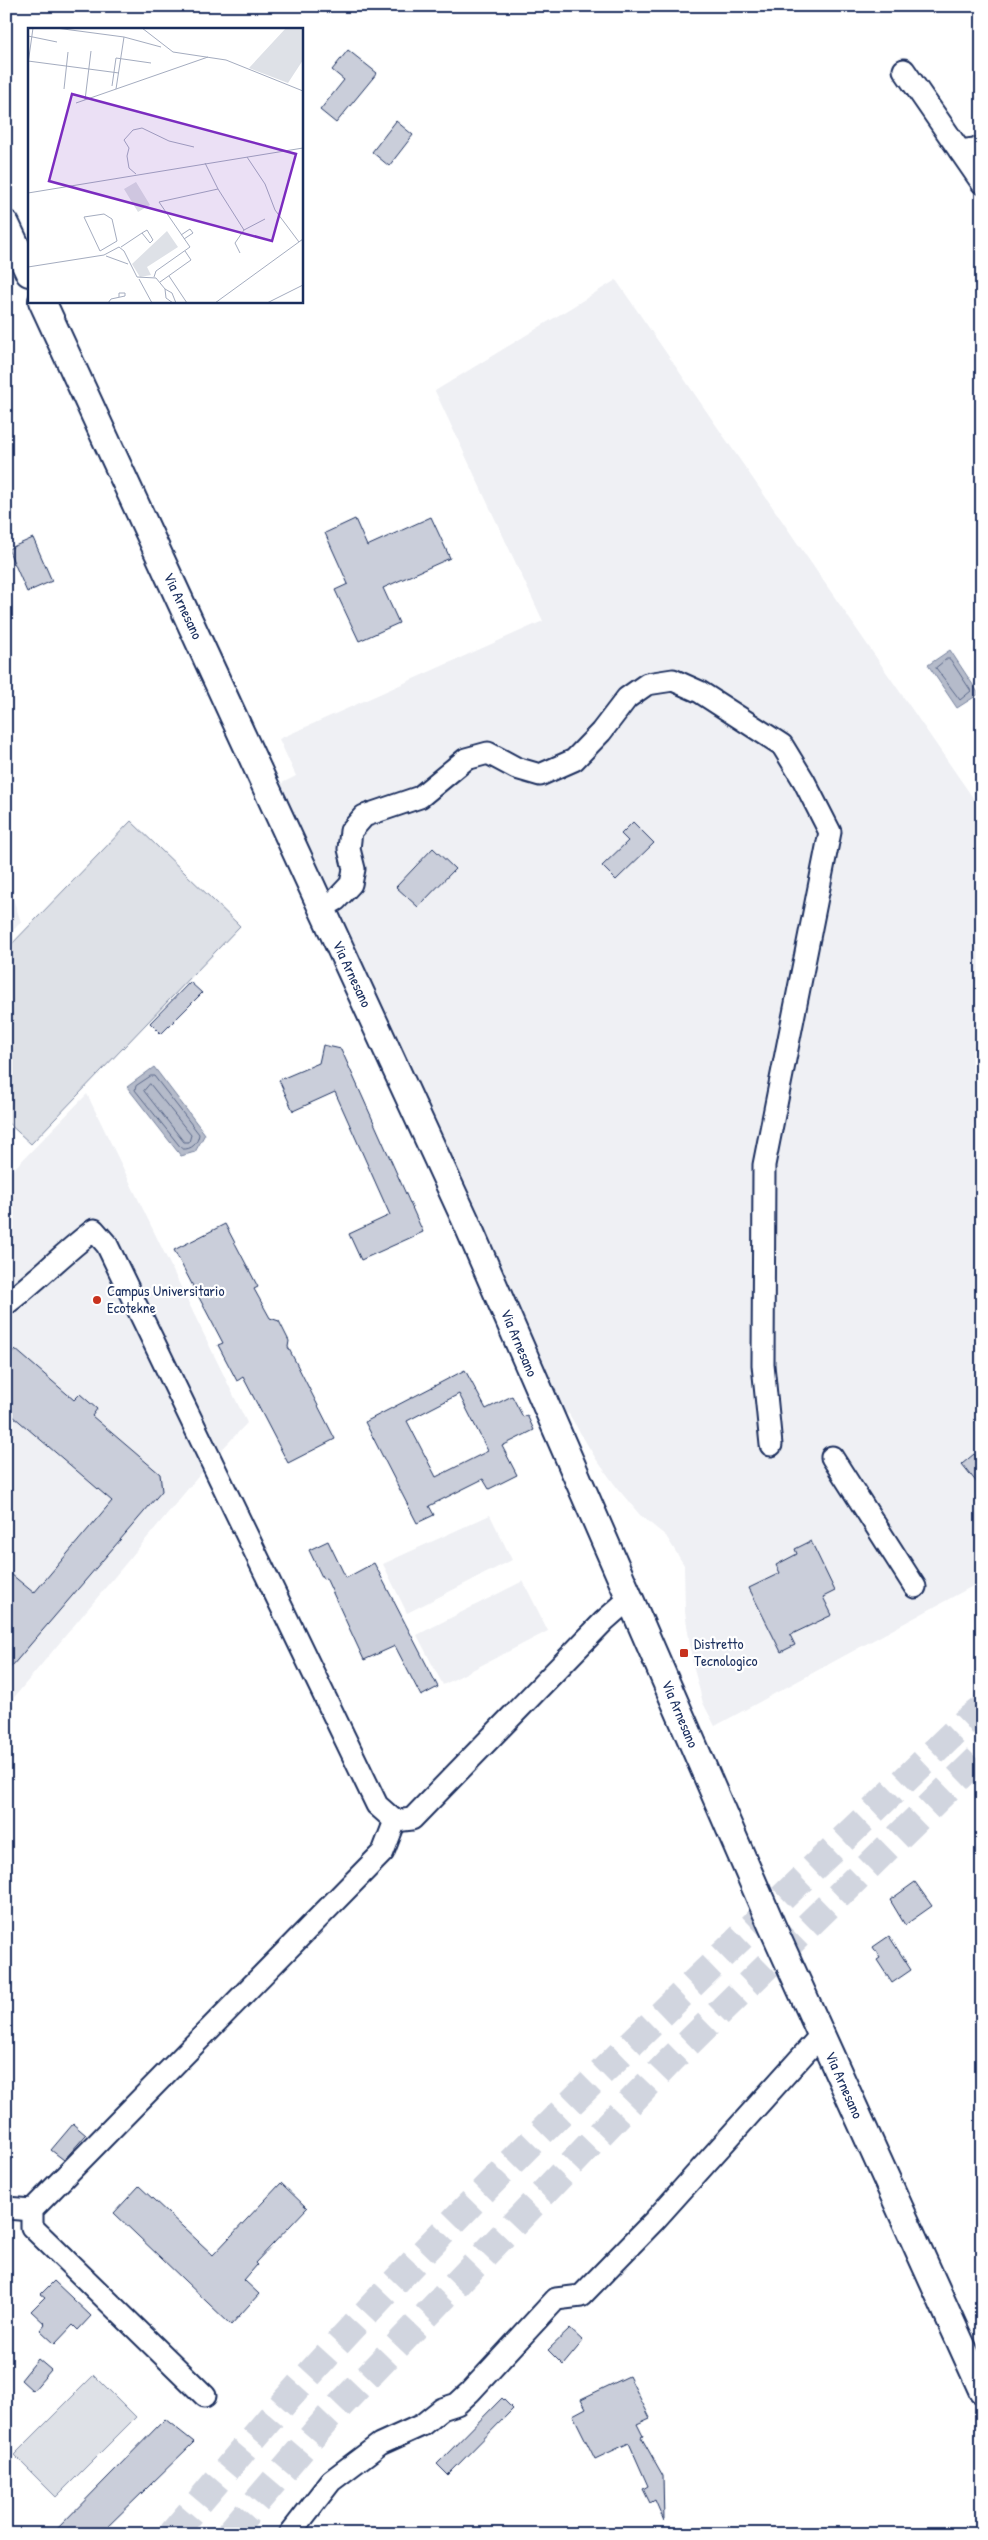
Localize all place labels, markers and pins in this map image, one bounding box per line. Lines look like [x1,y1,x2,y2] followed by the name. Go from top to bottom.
[107,1280,224,1318] place label: Campus Universitario Ecotekne
[91,1294,103,1306] marker: Campus Universitario Ecotekne
[694,1633,758,1671] place label: Distretto Tecnologico
[678,1647,690,1659] marker: Distretto Tecnologico

